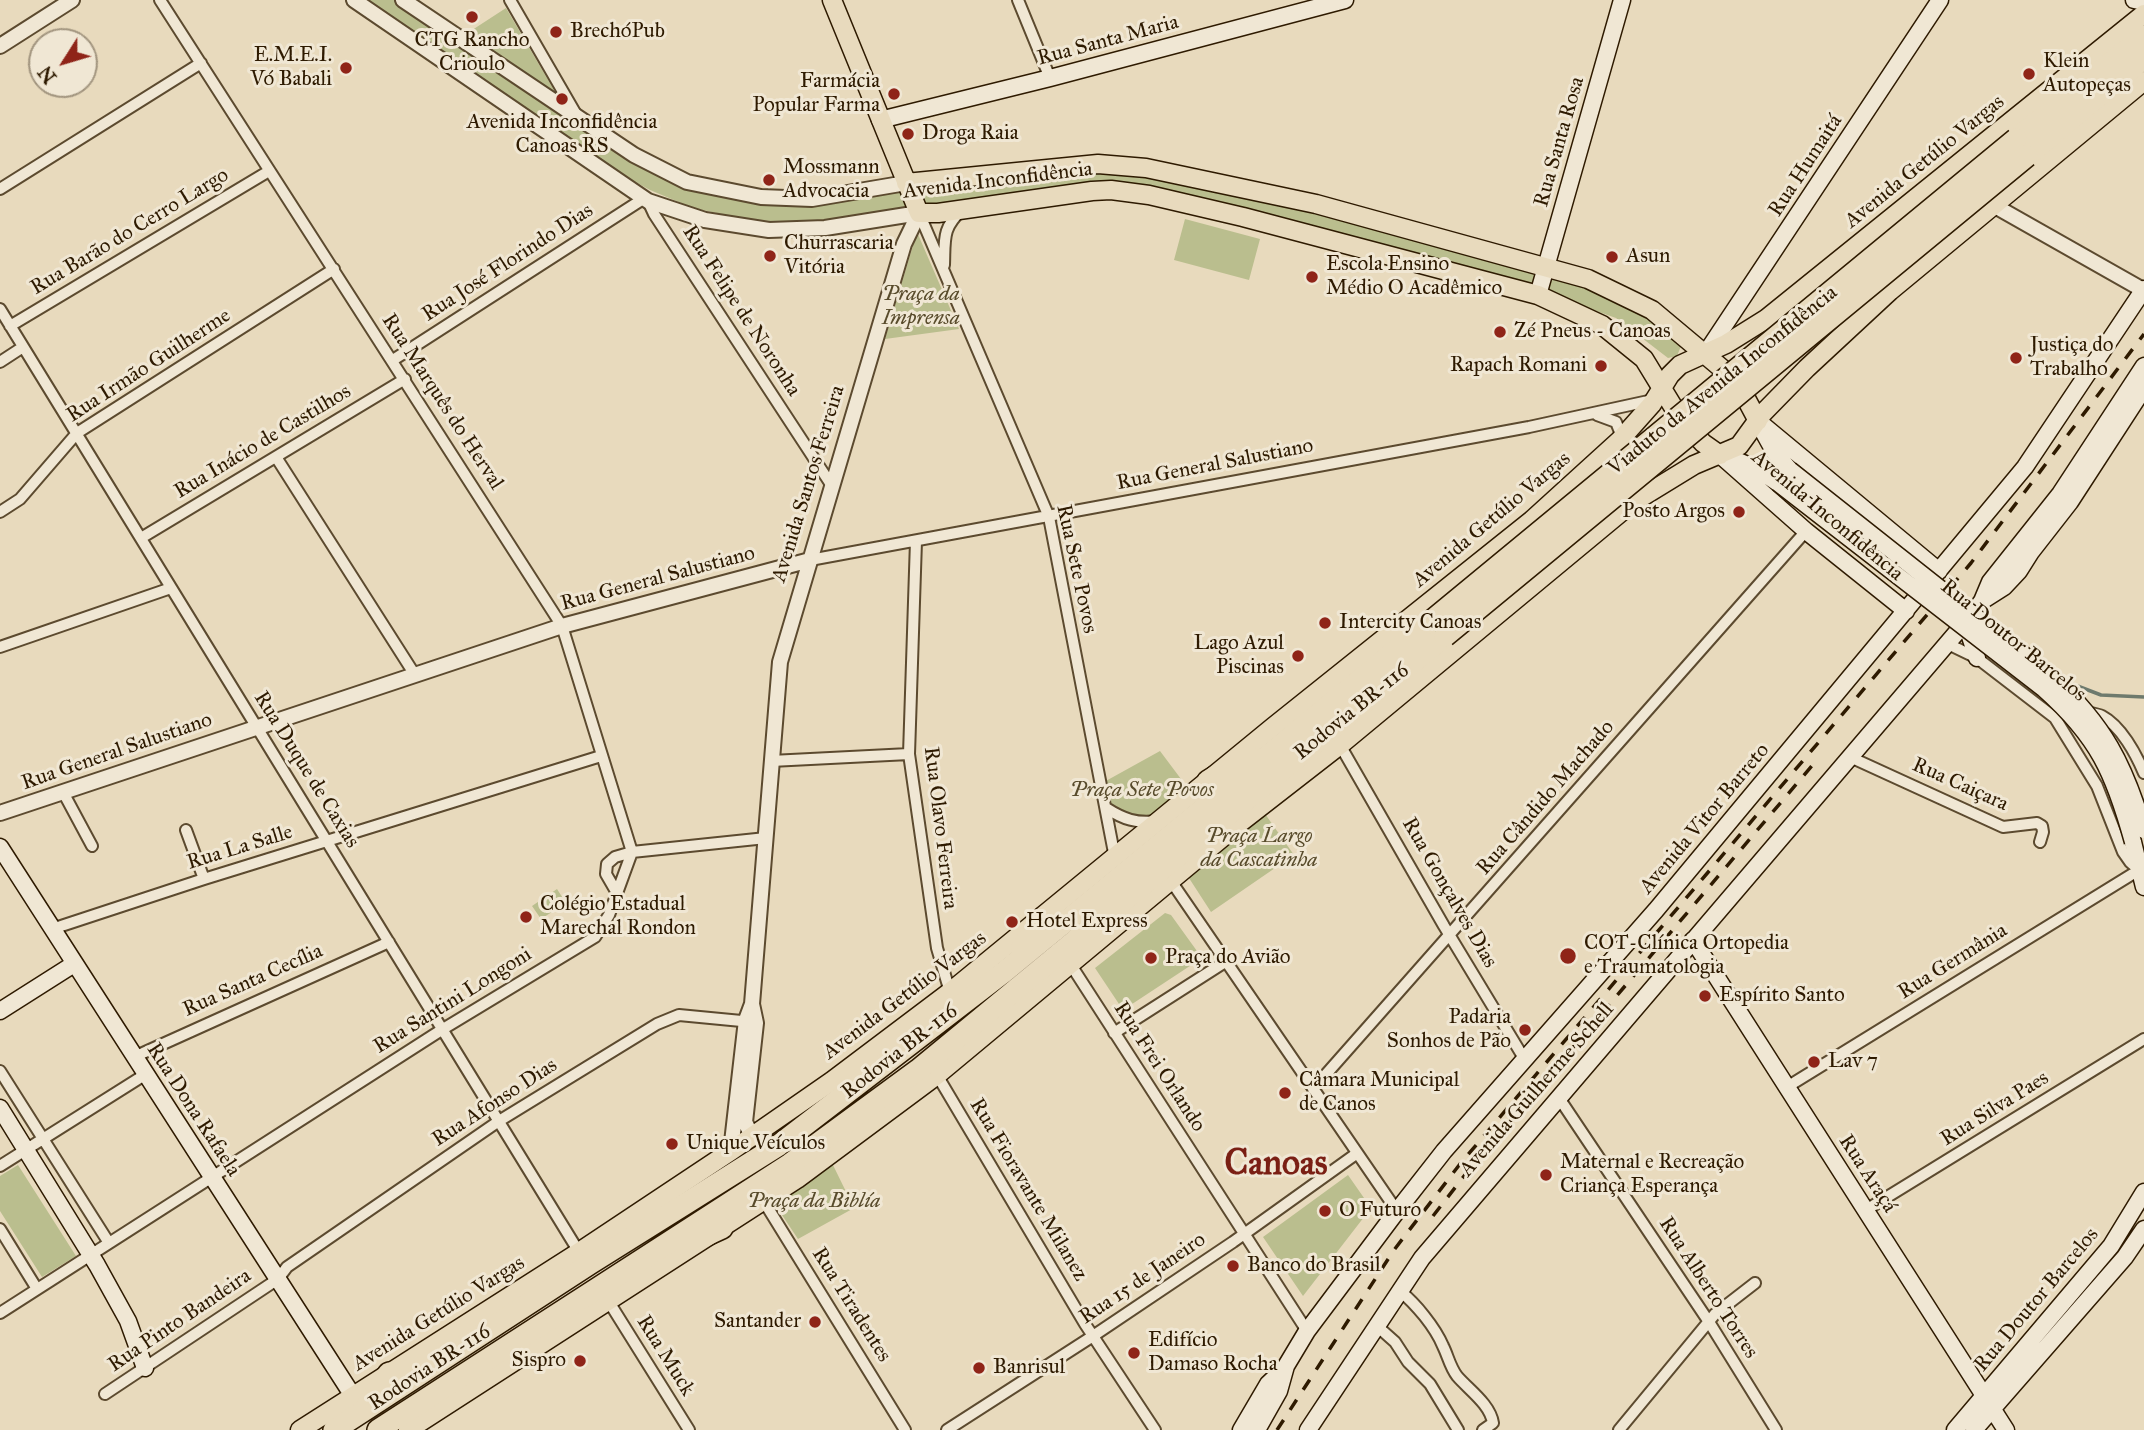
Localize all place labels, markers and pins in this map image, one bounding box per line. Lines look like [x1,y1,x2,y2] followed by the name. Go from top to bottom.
[464,9,480,25] marker: CTG Rancho Crioulo
[570,19,665,45] place label: BrechóPub
[548,24,564,40] marker: BrechóPub
[415,28,529,78] place label: CTG Rancho Crioulo
[250,43,332,93] place label: E.M.E.I. Vó Babali
[2043,49,2131,99] place label: Klein Autopeças
[338,60,354,76] marker: E.M.E.I. Vó Babali
[2021,66,2037,82] marker: Klein Autopeças
[753,69,880,119] place label: Farmácia Popular Farma
[886,86,902,102] marker: Farmácia Popular Farma
[554,91,570,107] marker: Avenida Inconfidência Canoas RS
[467,110,657,160] place label: Avenida Inconfidência Canoas RS
[922,121,1019,147] place label: Droga Raia
[900,126,916,142] marker: Droga Raia
[783,155,880,205] place label: Mossmann Advocacia
[761,172,777,188] marker: Mossmann Advocacia
[784,231,894,281] place label: Churrascaria Vitória
[1626,244,1670,270] place label: Asun
[762,248,778,264] marker: Churrascaria Vitória
[1604,249,1620,265] marker: Asun
[1326,252,1502,302] place label: Escola Ensino Médio O Acadêmico
[1304,269,1320,285] marker: Escola Ensino Médio O Acadêmico
[1514,319,1671,345] place label: Zé Pneus - Canoas
[1492,324,1508,340] marker: Zé Pneus - Canoas
[2030,333,2114,383] place label: Justiça do Trabalho
[2008,350,2024,366] marker: Justiça do Trabalho
[1450,353,1587,379] place label: Rapach Romani
[1593,358,1609,374] marker: Rapach Romani
[1622,499,1725,525] place label: Posto Argos
[1731,504,1747,520] marker: Posto Argos
[1339,610,1481,636] place label: Intercity Canoas
[1317,615,1333,631] marker: Intercity Canoas
[1194,631,1284,681] place label: Lago Azul Piscinas
[1290,648,1306,664] marker: Lago Azul Piscinas
[540,892,696,942] place label: Colégio Estadual Marechal Rondon
[518,909,534,925] marker: Colégio Estadual Marechal Rondon
[1026,909,1148,935] place label: Hotel Express
[1004,914,1020,930] marker: Hotel Express
[1584,931,1789,981] place label: COT-Clínica Ortopedia e Traumatologia
[1165,945,1291,971] place label: Praça do Avião
[1558,946,1578,966] marker: COT-Clínica Ortopedia e Traumatologia
[1143,950,1159,966] marker: Praça do Avião
[1719,983,1845,1009] place label: Espírito Santo
[1697,988,1713,1004] marker: Espírito Santo
[1387,1005,1511,1055] place label: Padaria Sonhos de Pão
[1517,1022,1533,1038] marker: Padaria Sonhos de Pão
[1828,1049,1878,1075] place label: Lav 7
[1806,1054,1822,1070] marker: Lav 7
[1299,1068,1459,1118] place label: Câmara Municipal de Canos
[1277,1085,1293,1101] marker: Câmara Municipal de Canos
[686,1131,825,1157] place label: Unique Veículos
[664,1136,680,1152] marker: Unique Veículos
[1560,1150,1744,1200] place label: Maternal e Recreação Criança Esperança
[1538,1167,1554,1183] marker: Maternal e Recreação Criança Esperança
[1339,1198,1421,1224] place label: O Futuro
[1317,1203,1333,1219] marker: O Futuro
[1247,1253,1381,1279] place label: Banco do Brasil
[1225,1258,1241,1274] marker: Banco do Brasil
[714,1309,801,1335] place label: Santander
[807,1314,823,1330] marker: Santander
[1148,1328,1278,1378] place label: Edifício Damaso Rocha
[1126,1345,1142,1361] marker: Edifício Damaso Rocha
[512,1348,566,1374] place label: Sispro
[572,1353,588,1369] marker: Sispro
[993,1355,1065,1381] place label: Banrisul
[971,1360,987,1376] marker: Banrisul

